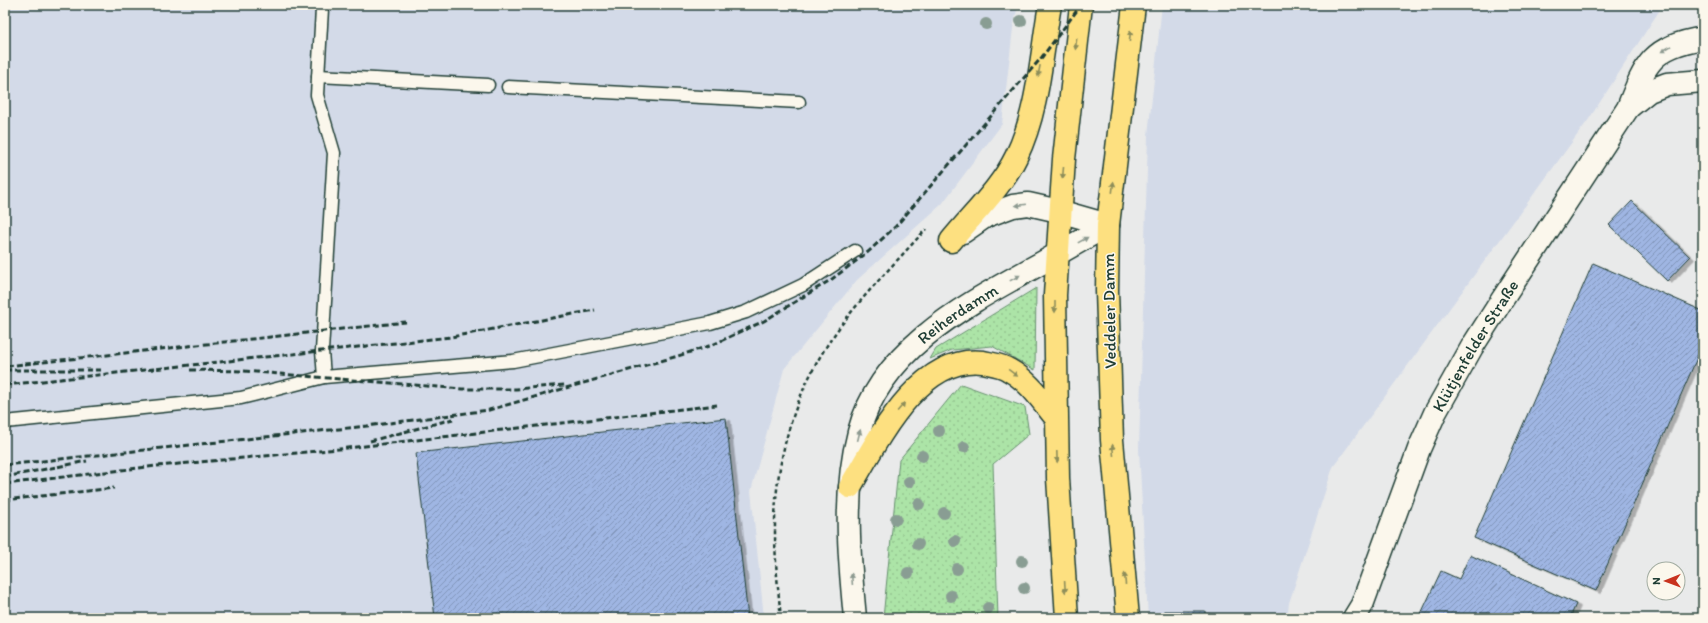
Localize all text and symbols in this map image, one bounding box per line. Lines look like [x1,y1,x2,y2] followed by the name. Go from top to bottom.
[1127,30,1133,42] one-way arrow
[1073,38,1080,50] one-way arrow
[1660,46,1672,53] one-way arrow
[1036,65,1042,77] one-way arrow
[1059,167,1066,179] one-way arrow
[1110,181,1116,193] one-way arrow
[1015,202,1027,208] one-way arrow
[1077,236,1089,243] one-way arrow
[1098,253,1120,369] street label: Veddeler Damm
[1009,274,1021,281] one-way arrow
[1428,276,1523,415] street label: Klütjenfelder Straße
[913,279,1002,348] street label: Reiherdamm
[1052,301,1058,314] one-way arrow
[1008,369,1018,377] one-way arrow
[896,401,905,412] one-way arrow
[856,428,862,441] one-way arrow
[1110,444,1116,456] one-way arrow
[1054,451,1060,464] one-way arrow
[1646,561,1686,601] north arrow
[848,573,855,585] one-way arrow
[1121,573,1128,585] one-way arrow
[1650,577,1663,585] text: N
[1061,581,1068,593] one-way arrow

